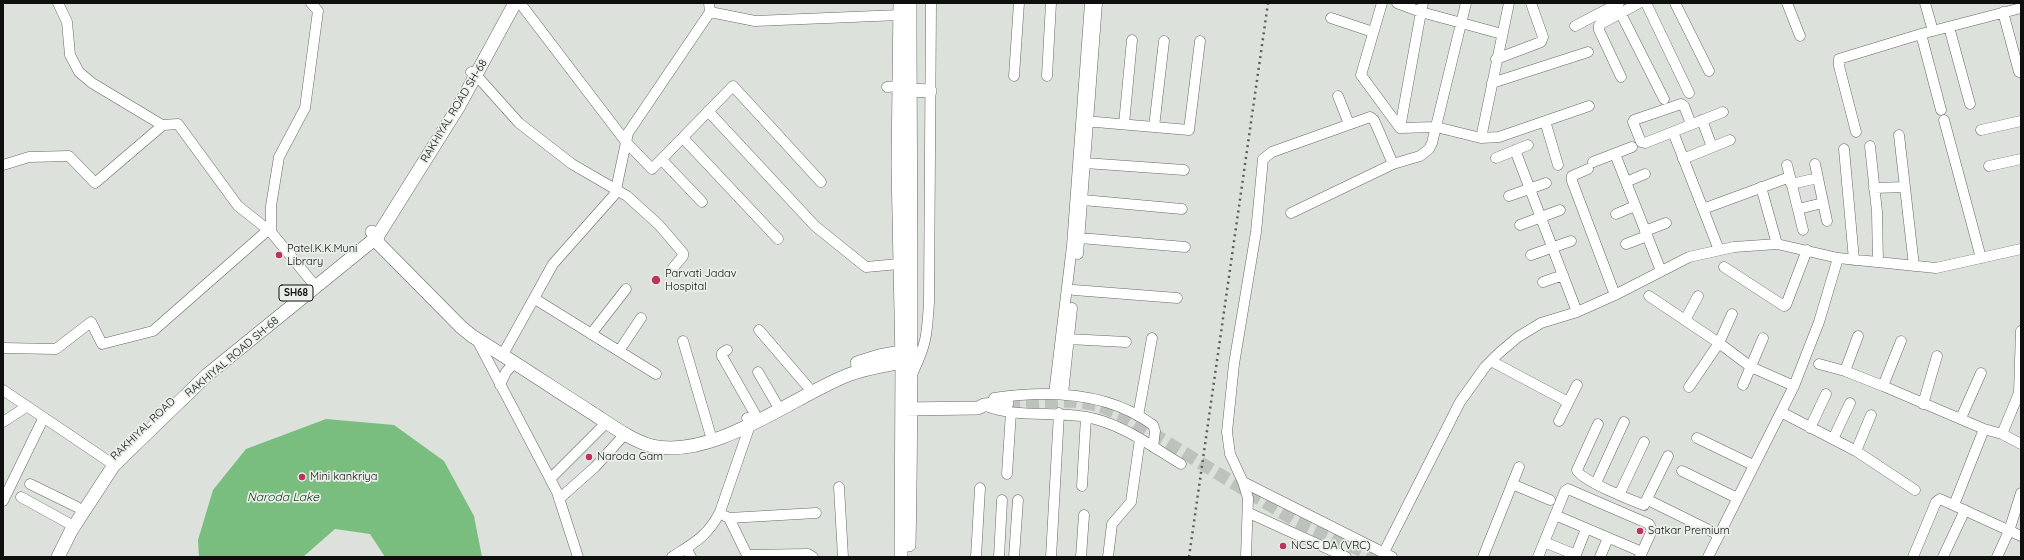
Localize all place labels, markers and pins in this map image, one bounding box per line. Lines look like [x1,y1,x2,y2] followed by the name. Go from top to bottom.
[287,242,357,268] place label: Patel.K.K.Muni Library
[274,250,284,260] marker: Patel.K.K.Muni Library
[665,267,736,293] place label: Parvati Jadav Hospital
[650,274,662,286] marker: Parvati Jadav Hospital
[597,450,663,464] place label: Naroda Gam
[584,452,594,462] marker: Naroda Gam
[310,470,377,484] place label: Mini kankriya
[297,472,307,482] marker: Mini kankriya
[1648,524,1730,538] place label: Satkar Premium
[1635,526,1645,536] marker: Satkar Premium
[1291,539,1371,553] place label: NCSC DA (VRC)
[1278,541,1288,551] marker: NCSC DA (VRC)

